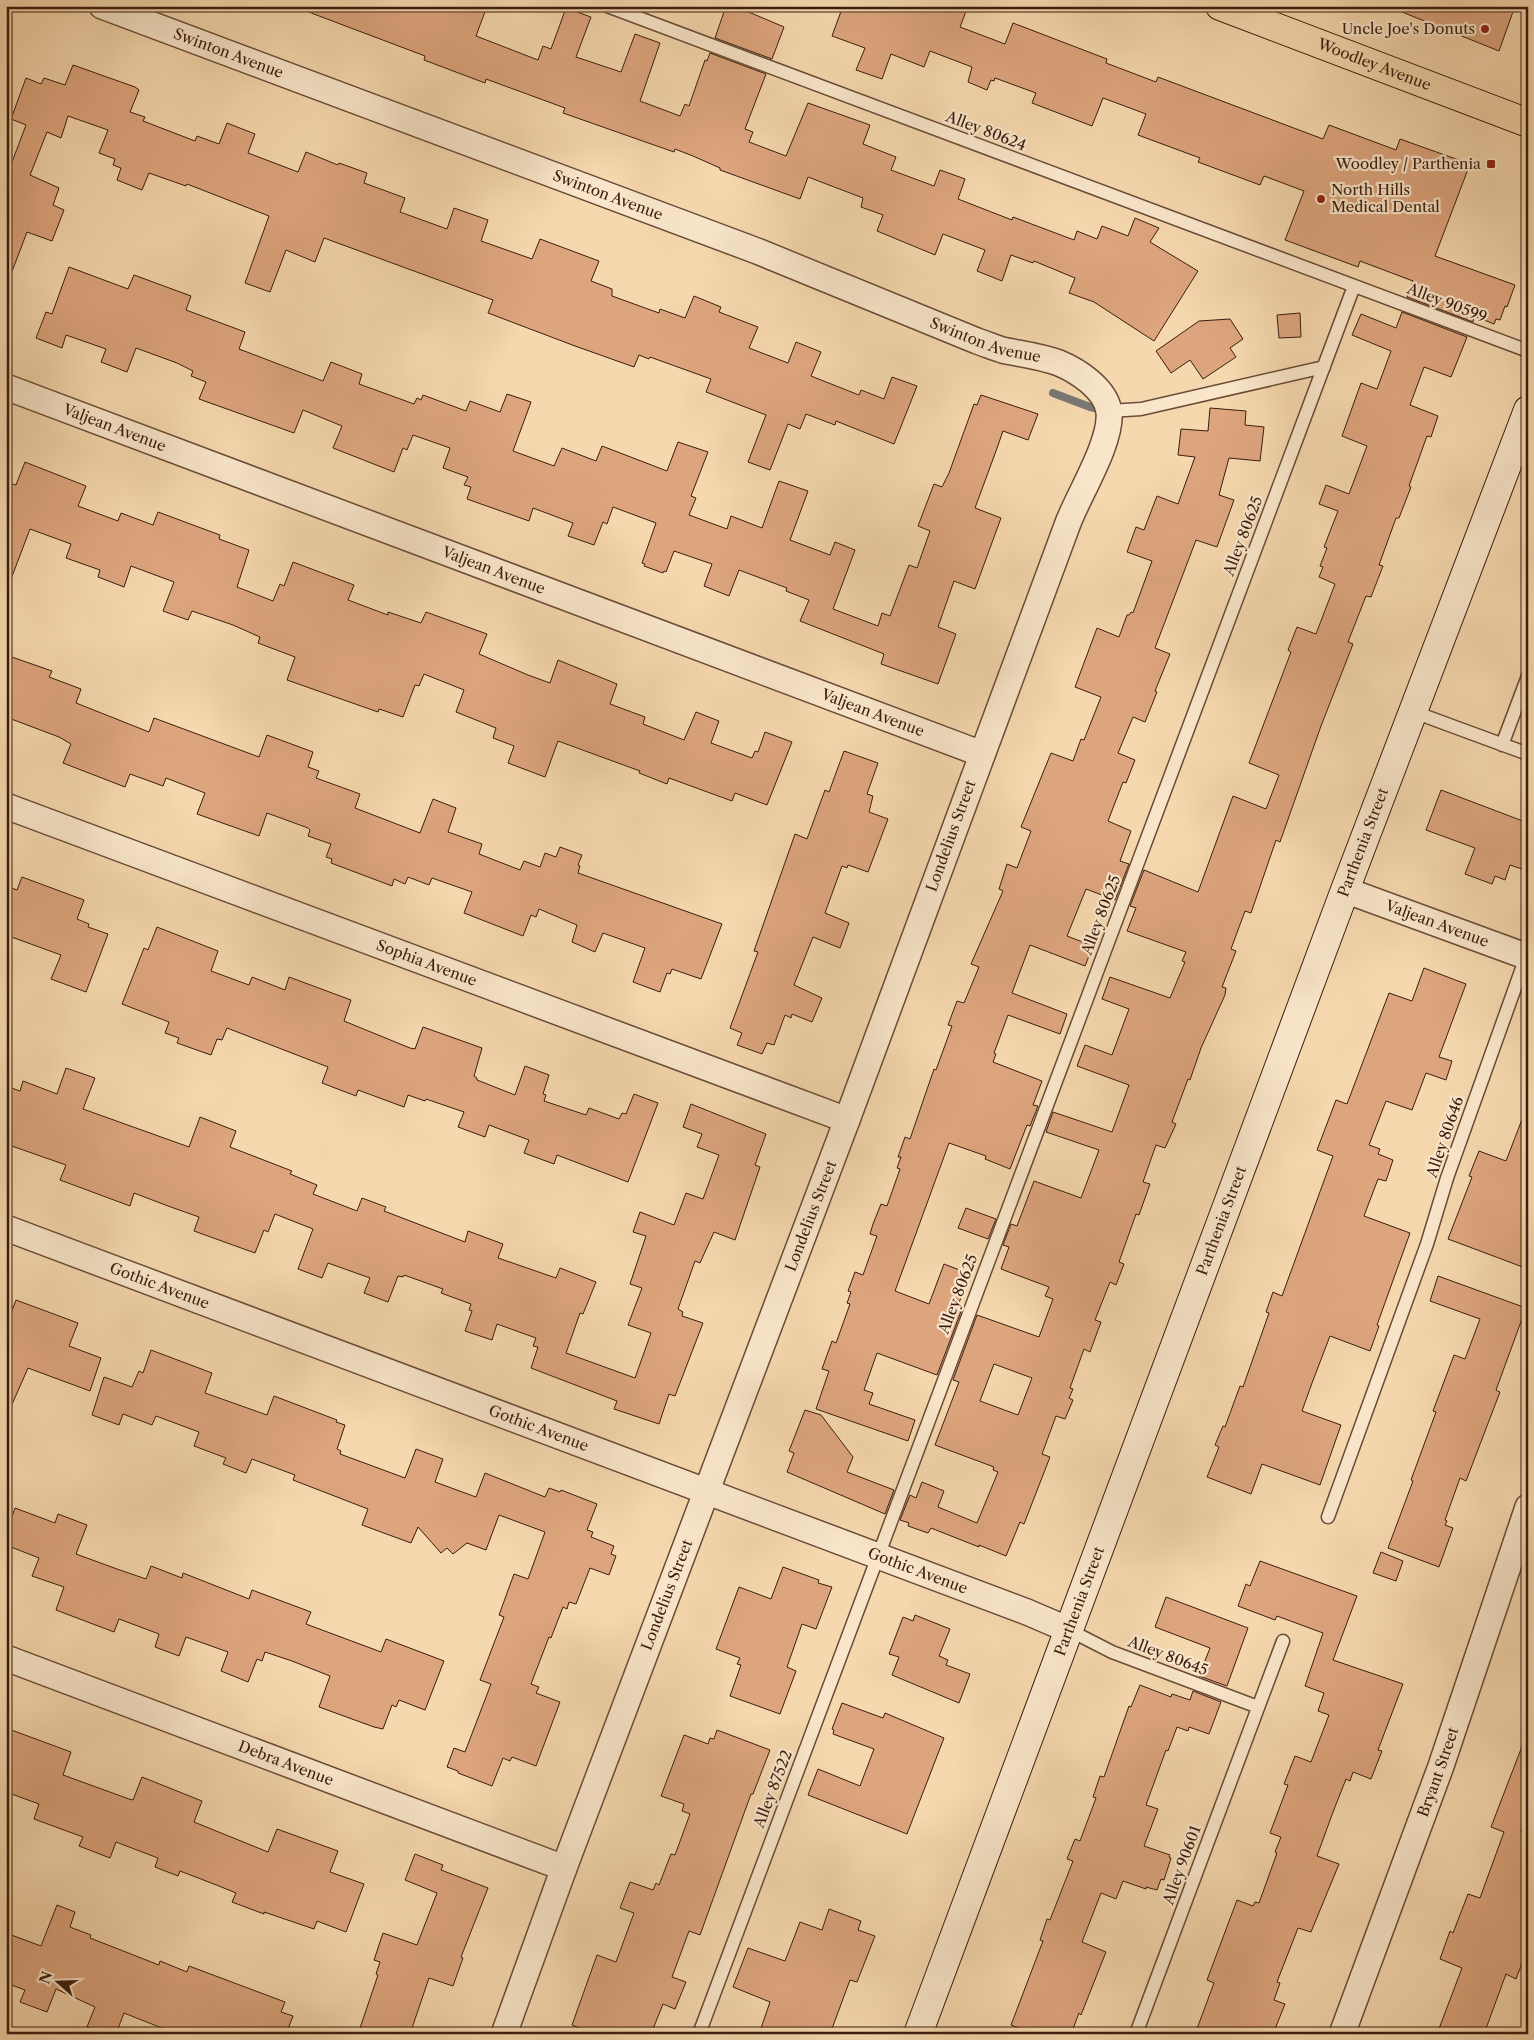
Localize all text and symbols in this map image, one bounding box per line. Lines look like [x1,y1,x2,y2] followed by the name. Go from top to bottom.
[1342,19,1475,38] place label: Uncle Joe's Donuts
[1479,23,1491,35] marker: Uncle Joe's Donuts
[171,24,286,82] street label: Swinton Avenue
[1314,34,1434,94] street label: Woodley Avenue
[942,106,1029,155] street label: Alley 80624
[1335,154,1481,173] place label: Woodley / Parthenia
[1485,158,1497,170] marker: Woodley / Parthenia
[550,166,666,224] street label: Swinton Avenue
[1331,180,1440,216] place label: North Hills Medical Dental
[1315,193,1327,205] marker: North Hills Medical Dental
[1404,278,1490,326] street label: Alley 90599
[927,313,1043,366] street label: Swinton Avenue
[60,399,169,455] street label: Valjean Avenue
[1218,493,1266,579] street label: Alley 80625
[439,542,548,598] street label: Valjean Avenue
[818,684,927,740] street label: Valjean Avenue
[922,777,980,894] street label: Londelius Street
[1333,784,1392,899] street label: Parthenia Street
[1076,872,1124,958] street label: Alley 80625
[1382,895,1491,951] street label: Valjean Avenue
[374,935,480,990] street label: Sophia Avenue
[1421,1094,1467,1181] street label: Alley 80646
[781,1157,841,1274] street label: Londelius Street
[1192,1163,1250,1278] street label: Parthenia Street
[933,1251,981,1337] street label: Alley 80625
[107,1258,212,1313] street label: Gothic Avenue
[486,1400,591,1455] street label: Gothic Avenue
[637,1536,697,1653] street label: Londelius Street
[865,1543,970,1598] street label: Gothic Avenue
[1050,1543,1108,1658] street label: Parthenia Street
[1125,1631,1211,1679] street label: Alley 80645
[1413,1724,1463,1819] street label: Bryant Street
[236,1736,336,1789] street label: Debra Avenue
[749,1747,796,1831] street label: Alley 87522
[1158,1822,1205,1908] street label: Alley 90601
[32,1958,82,2008] north arrow
[35,1969,56,1986] text: N

